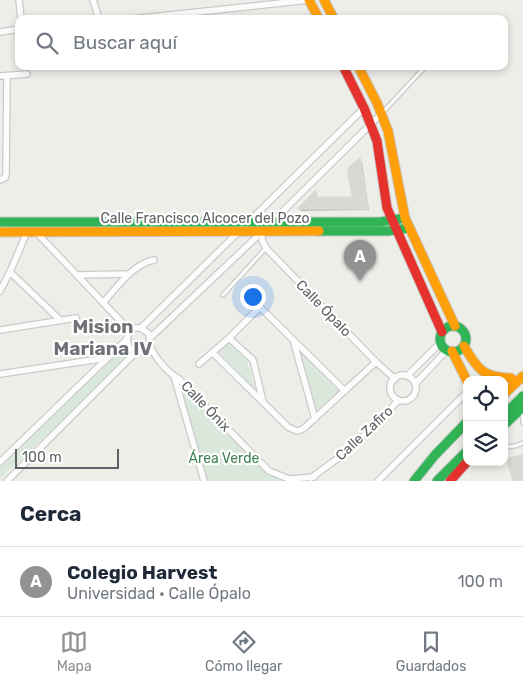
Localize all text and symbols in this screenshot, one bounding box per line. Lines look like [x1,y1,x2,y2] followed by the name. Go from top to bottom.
[15,15,508,70] search box
[33,29,61,57] icon: search
[73,31,177,54] text: Buscar aquí
[100,210,310,227] street label: Calle Francisco Alcocer del Pozo
[344,240,376,281] pin: A
[292,276,356,340] street label: Calle Ópalo
[240,284,266,310] your location
[53,315,153,360] district label: Mision Mariana IV
[463,376,508,466] map controls
[463,376,508,421] button: locate
[177,377,235,436] street label: Calle Ónix
[332,403,397,464] street label: Calle Zafiro
[463,421,508,466] button: layers
[15,446,119,469] scale bar
[22,449,62,466] text: 100 m
[189,449,260,467] park label: Área Verde
[20,501,81,526] text: Cerca
[67,561,217,584] text: Colegio Harvest
[30,572,42,591] text: A
[458,572,503,591] text: 100 m
[67,584,251,603] text: Universidad · Calle Ópalo
[57,628,92,675] tab: Mapa
[205,628,282,675] tab: Cómo llegar
[396,628,466,675] tab: Guardados

